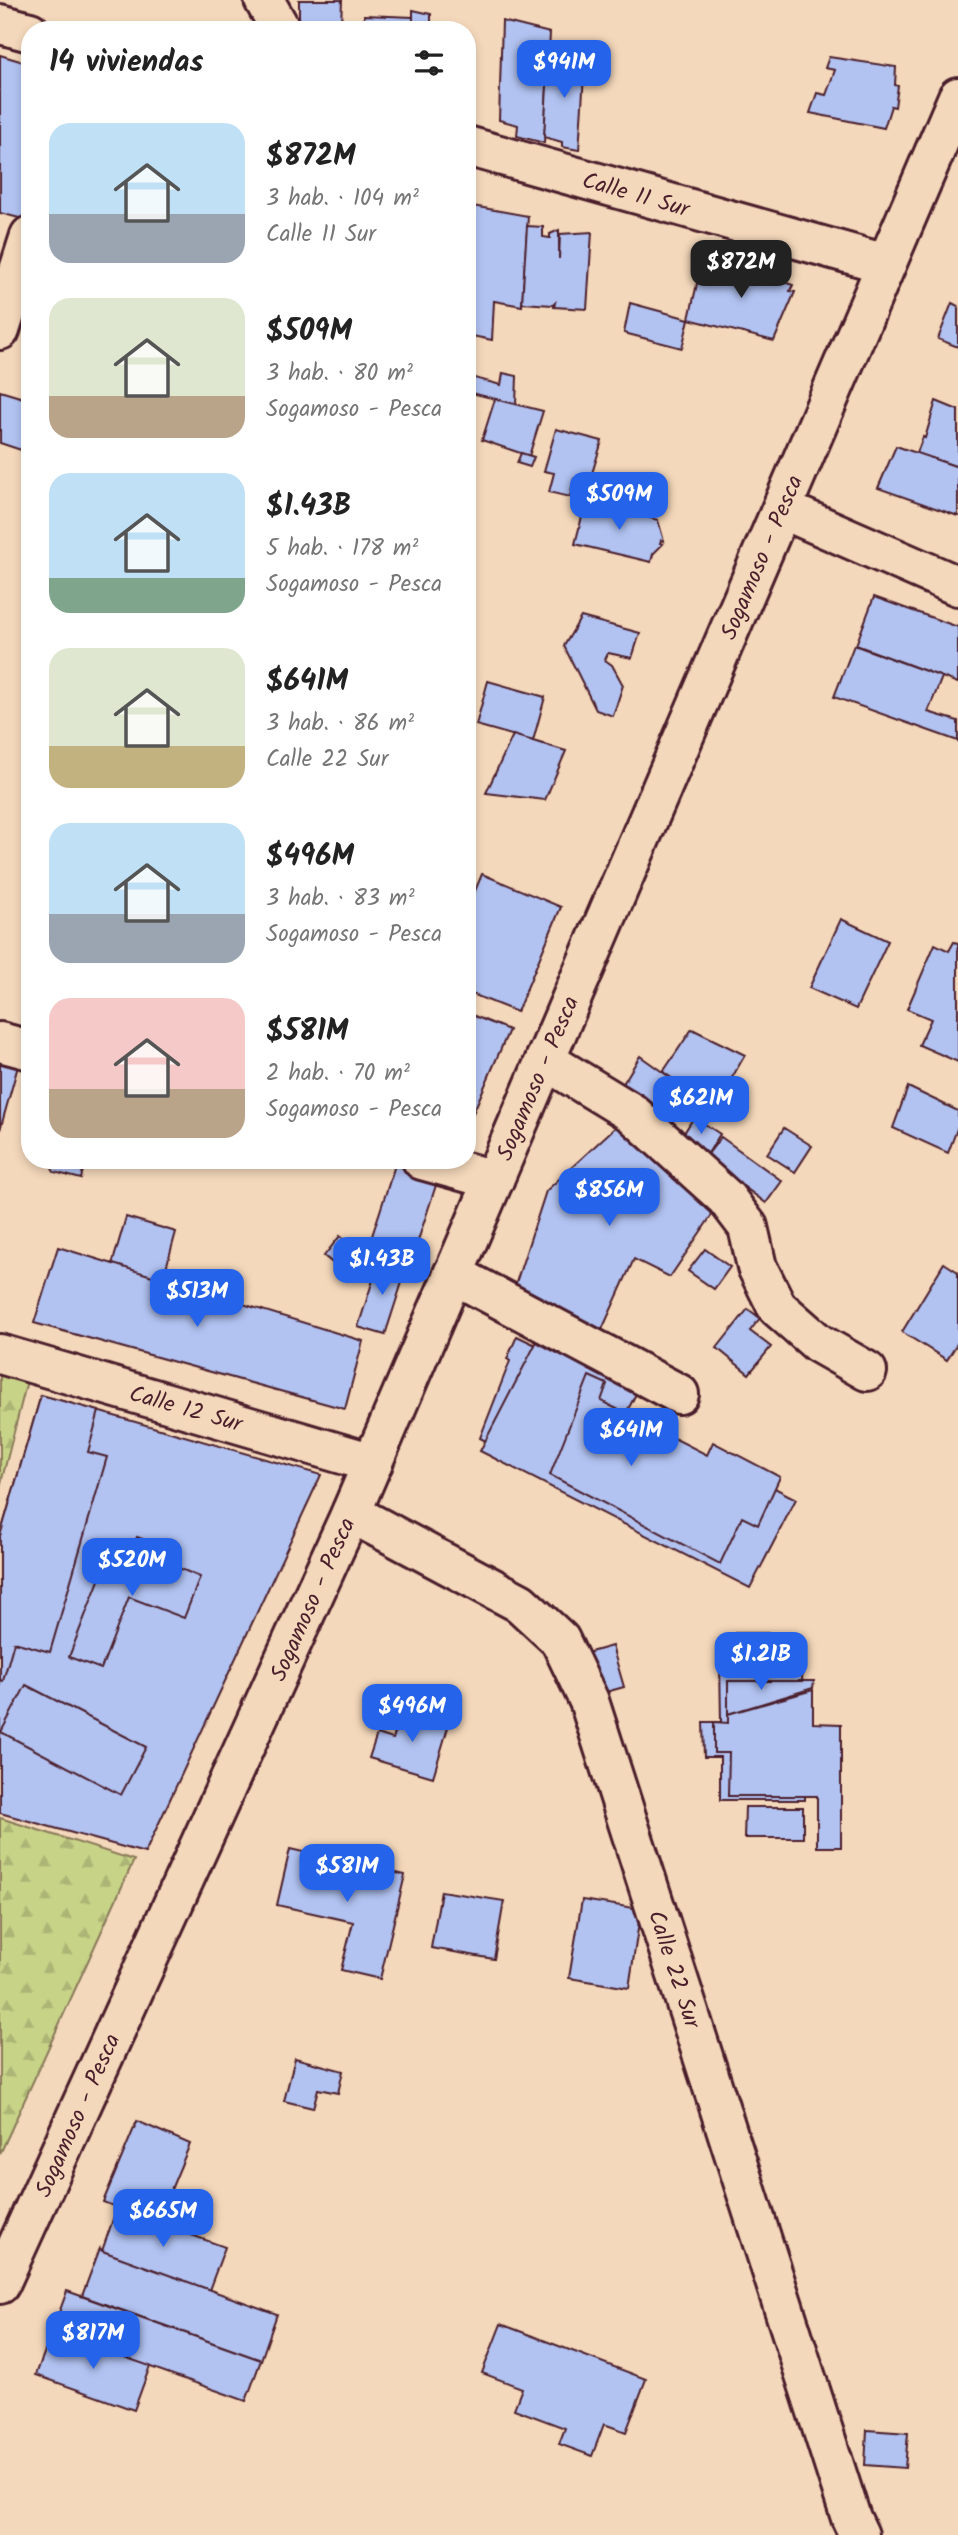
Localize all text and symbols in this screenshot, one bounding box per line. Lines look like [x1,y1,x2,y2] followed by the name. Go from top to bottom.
[49,39,204,87] text: 14 viviendas
[515,41,613,100] pin: $941M
[410,44,448,82] icon: filters
[533,45,595,81] text: $941M
[266,133,356,181] text: $872M
[105,151,189,235] icon: home
[578,163,695,229] street label: Calle 11 Sur
[266,181,419,217] text: 3 hab. · 104 m²
[266,217,376,253] text: Calle 11 Sur
[692,240,790,300] pin: $872M
[707,245,775,281] text: $872M
[266,308,352,356] text: $509M
[105,326,189,410] icon: home
[266,356,413,392] text: 3 hab. · 80 m²
[266,392,442,428] text: Sogamoso - Pesca
[712,470,814,646] street label: Sogamoso - Pesca
[570,472,668,532] pin: $509M
[586,477,652,513] text: $509M
[266,483,351,531] text: $1.43B
[105,501,189,585] icon: home
[266,531,418,567] text: 5 hab. · 178 m²
[266,567,442,603] text: Sogamoso - Pesca
[266,658,348,706] text: $641M
[105,676,189,760] icon: home
[266,706,414,742] text: 3 hab. · 86 m²
[266,742,388,778] text: Calle 22 Sur
[266,833,354,881] text: $496M
[105,851,189,935] icon: home
[266,881,415,917] text: 3 hab. · 83 m²
[266,917,442,953] text: Sogamoso - Pesca
[488,991,590,1167] street label: Sogamoso - Pesca
[266,1008,348,1056] text: $581M
[105,1026,189,1110] icon: home
[266,1056,410,1092] text: 2 hab. · 70 m²
[652,1076,750,1136] pin: $621M
[669,1081,733,1117] text: $621M
[266,1092,442,1128] text: Sogamoso - Pesca
[560,1168,658,1228] pin: $856M
[575,1173,643,1209] text: $856M
[325,1238,439,1297] pin: $1.43B
[349,1242,415,1278] text: $1.43B
[148,1270,246,1329] pin: $513M
[166,1274,228,1310] text: $513M
[125,1377,248,1444] street label: Calle 12 Sur
[582,1408,680,1468] pin: $641M
[600,1413,662,1449] text: $641M
[262,1512,366,1688] street label: Sogamoso - Pesca
[83,1538,181,1598] pin: $520M
[98,1543,166,1579] text: $520M
[704,1632,818,1692] pin: $1.21B
[731,1637,791,1673] text: $1.21B
[363,1684,461,1744] pin: $496M
[378,1689,446,1725] text: $496M
[298,1844,396,1904] pin: $581M
[315,1849,379,1885] text: $581M
[637,1906,710,2035] street label: Calle 22 Sur
[27,2028,131,2204] street label: Sogamoso - Pesca
[114,2190,212,2249] pin: $665M
[129,2194,197,2230] text: $665M
[44,2312,142,2371] pin: $817M
[62,2316,124,2352] text: $817M

